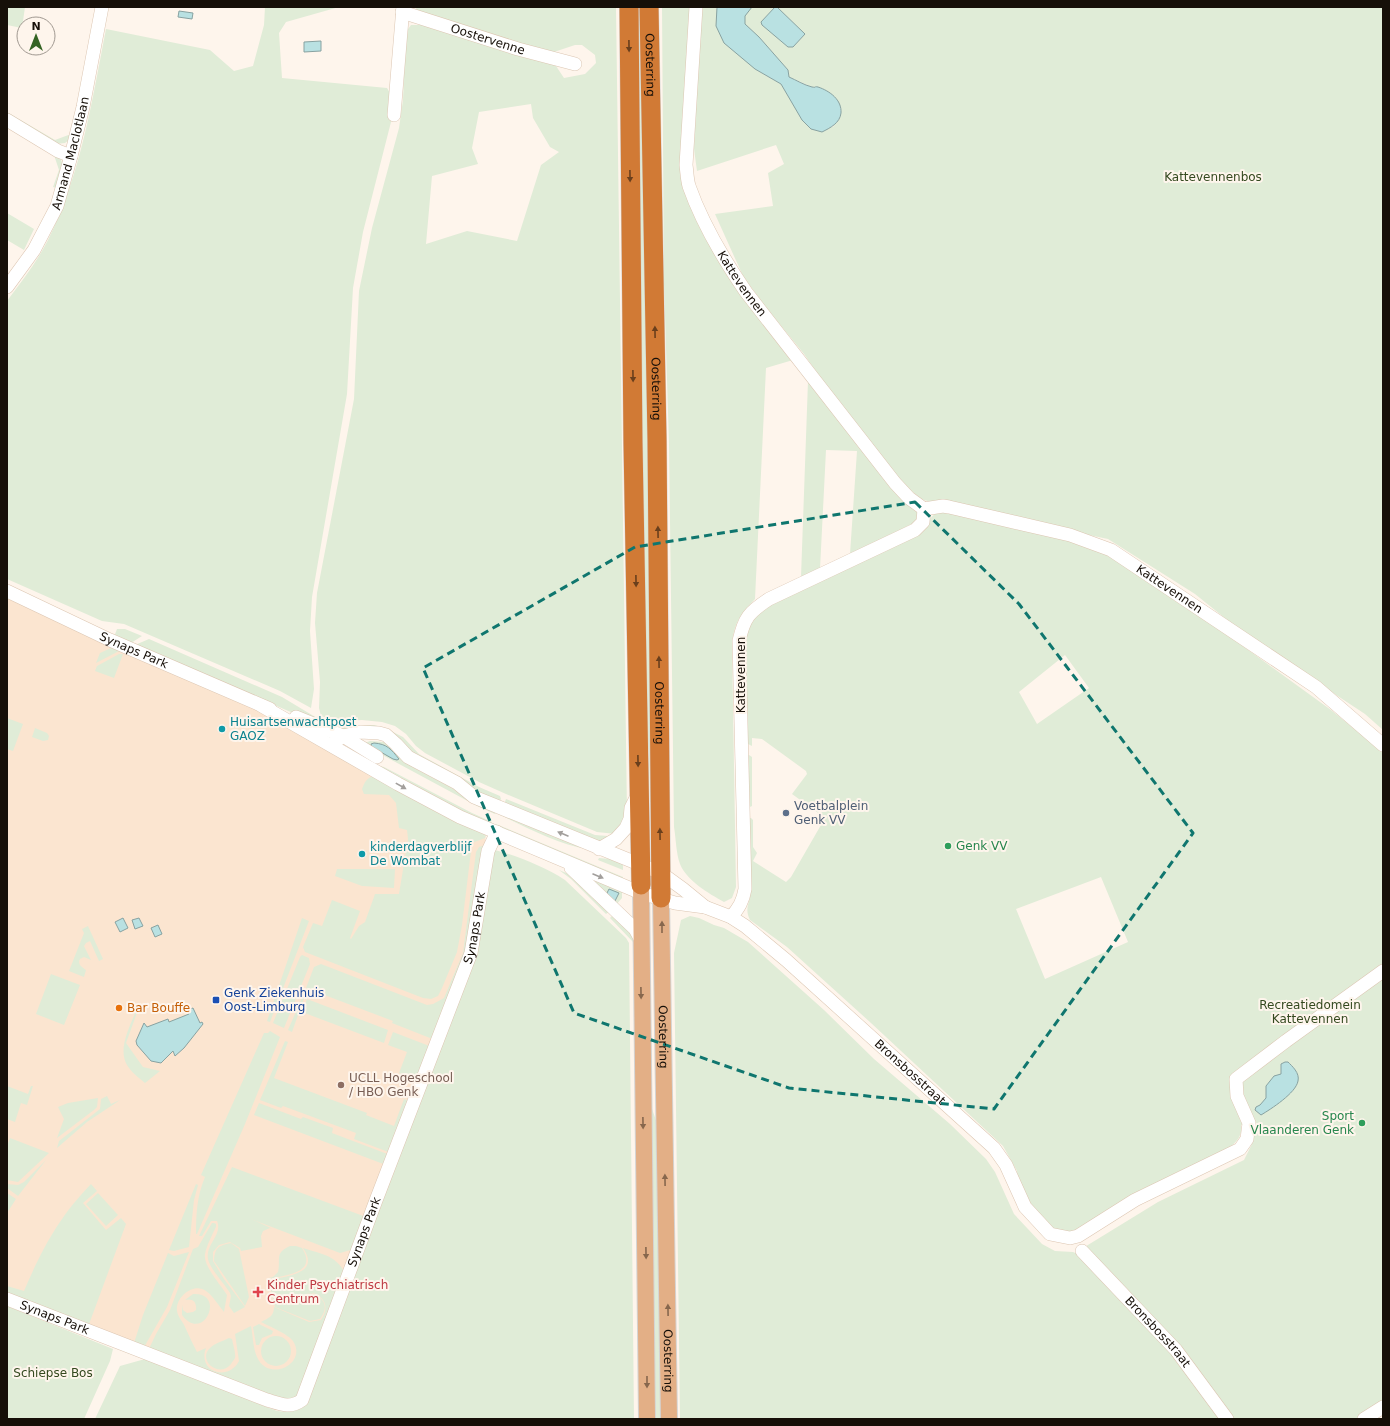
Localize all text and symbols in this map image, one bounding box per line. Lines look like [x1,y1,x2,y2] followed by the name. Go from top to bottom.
[16,16,56,56] north arrow
[31,20,41,33] text: N
[449,21,526,58] street label: Oostervenne
[642,33,658,97] street label: Oosterring
[626,40,632,53] one-way arrow
[49,95,92,211] street label: Armand Maclotlaan
[627,170,633,183] one-way arrow
[1164,170,1262,184] park label: Kattevennenbos
[714,248,769,319] street label: Kattevennen
[651,326,658,338] one-way arrow
[648,357,664,421] street label: Oosterring
[630,370,636,383] one-way arrow
[654,526,661,538] one-way arrow
[1134,562,1205,616] street label: Kattevennen
[633,575,639,588] one-way arrow
[97,629,170,671] street label: Synaps Park
[734,637,748,713] street label: Kattevennen
[656,655,662,668] one-way arrow
[652,681,667,745] street label: Oosterring
[230,715,357,743] place label: Huisartsenwachtpost GAOZ
[217,724,227,734] marker: Huisartsenwachtpost GAOZ
[635,755,641,768] one-way arrow
[396,782,407,789] one-way arrow
[794,799,868,827] place label: Voetbalplein Genk VV
[781,808,791,818] marker: Voetbalplein Genk VV
[657,827,663,840] one-way arrow
[557,831,569,837] one-way arrow
[956,839,1008,853] place label: Genk VV
[370,840,472,868] place label: kinderdagverblijf De Wombat
[943,841,953,851] marker: Genk VV
[357,849,367,859] marker: kinderdagverblijf De Wombat
[592,873,604,879] one-way arrow
[460,891,488,966] street label: Synaps Park
[659,920,665,933] one-way arrow
[224,986,324,1014] place label: Genk Ziekenhuis Oost-Limburg
[638,987,645,999] one-way arrow
[211,995,221,1005] marker: Genk Ziekenhuis Oost-Limburg
[1259,998,1361,1026] park label: Recreatiedomein Kattevennen
[127,1001,190,1015] place label: Bar Bouffe
[114,1003,124,1013] marker: Bar Bouffe
[656,1005,671,1069] street label: Oosterring
[872,1037,949,1108] street label: Bronsbosstraat
[349,1071,453,1099] place label: UCLL Hogeschool / HBO Genk
[336,1080,346,1090] marker: UCLL Hogeschool / HBO Genk
[1250,1109,1354,1137] place label: Sport Vlaanderen Genk
[640,1117,647,1129] one-way arrow
[1357,1118,1367,1128] marker: Sport Vlaanderen Genk
[662,1173,668,1186] one-way arrow
[345,1195,384,1269] street label: Synaps Park
[642,1247,649,1259] one-way arrow
[267,1278,388,1306] place label: Kinder Psychiatrisch Centrum
[252,1286,264,1298] marker: Kinder Psychiatrisch Centrum
[1122,1294,1194,1370] street label: Bronsbosstraat
[18,1298,91,1337] street label: Synaps Park
[665,1303,671,1316] one-way arrow
[661,1329,676,1393] street label: Oosterring
[13,1366,93,1380] park label: Schiepse Bos
[644,1376,650,1389] one-way arrow

